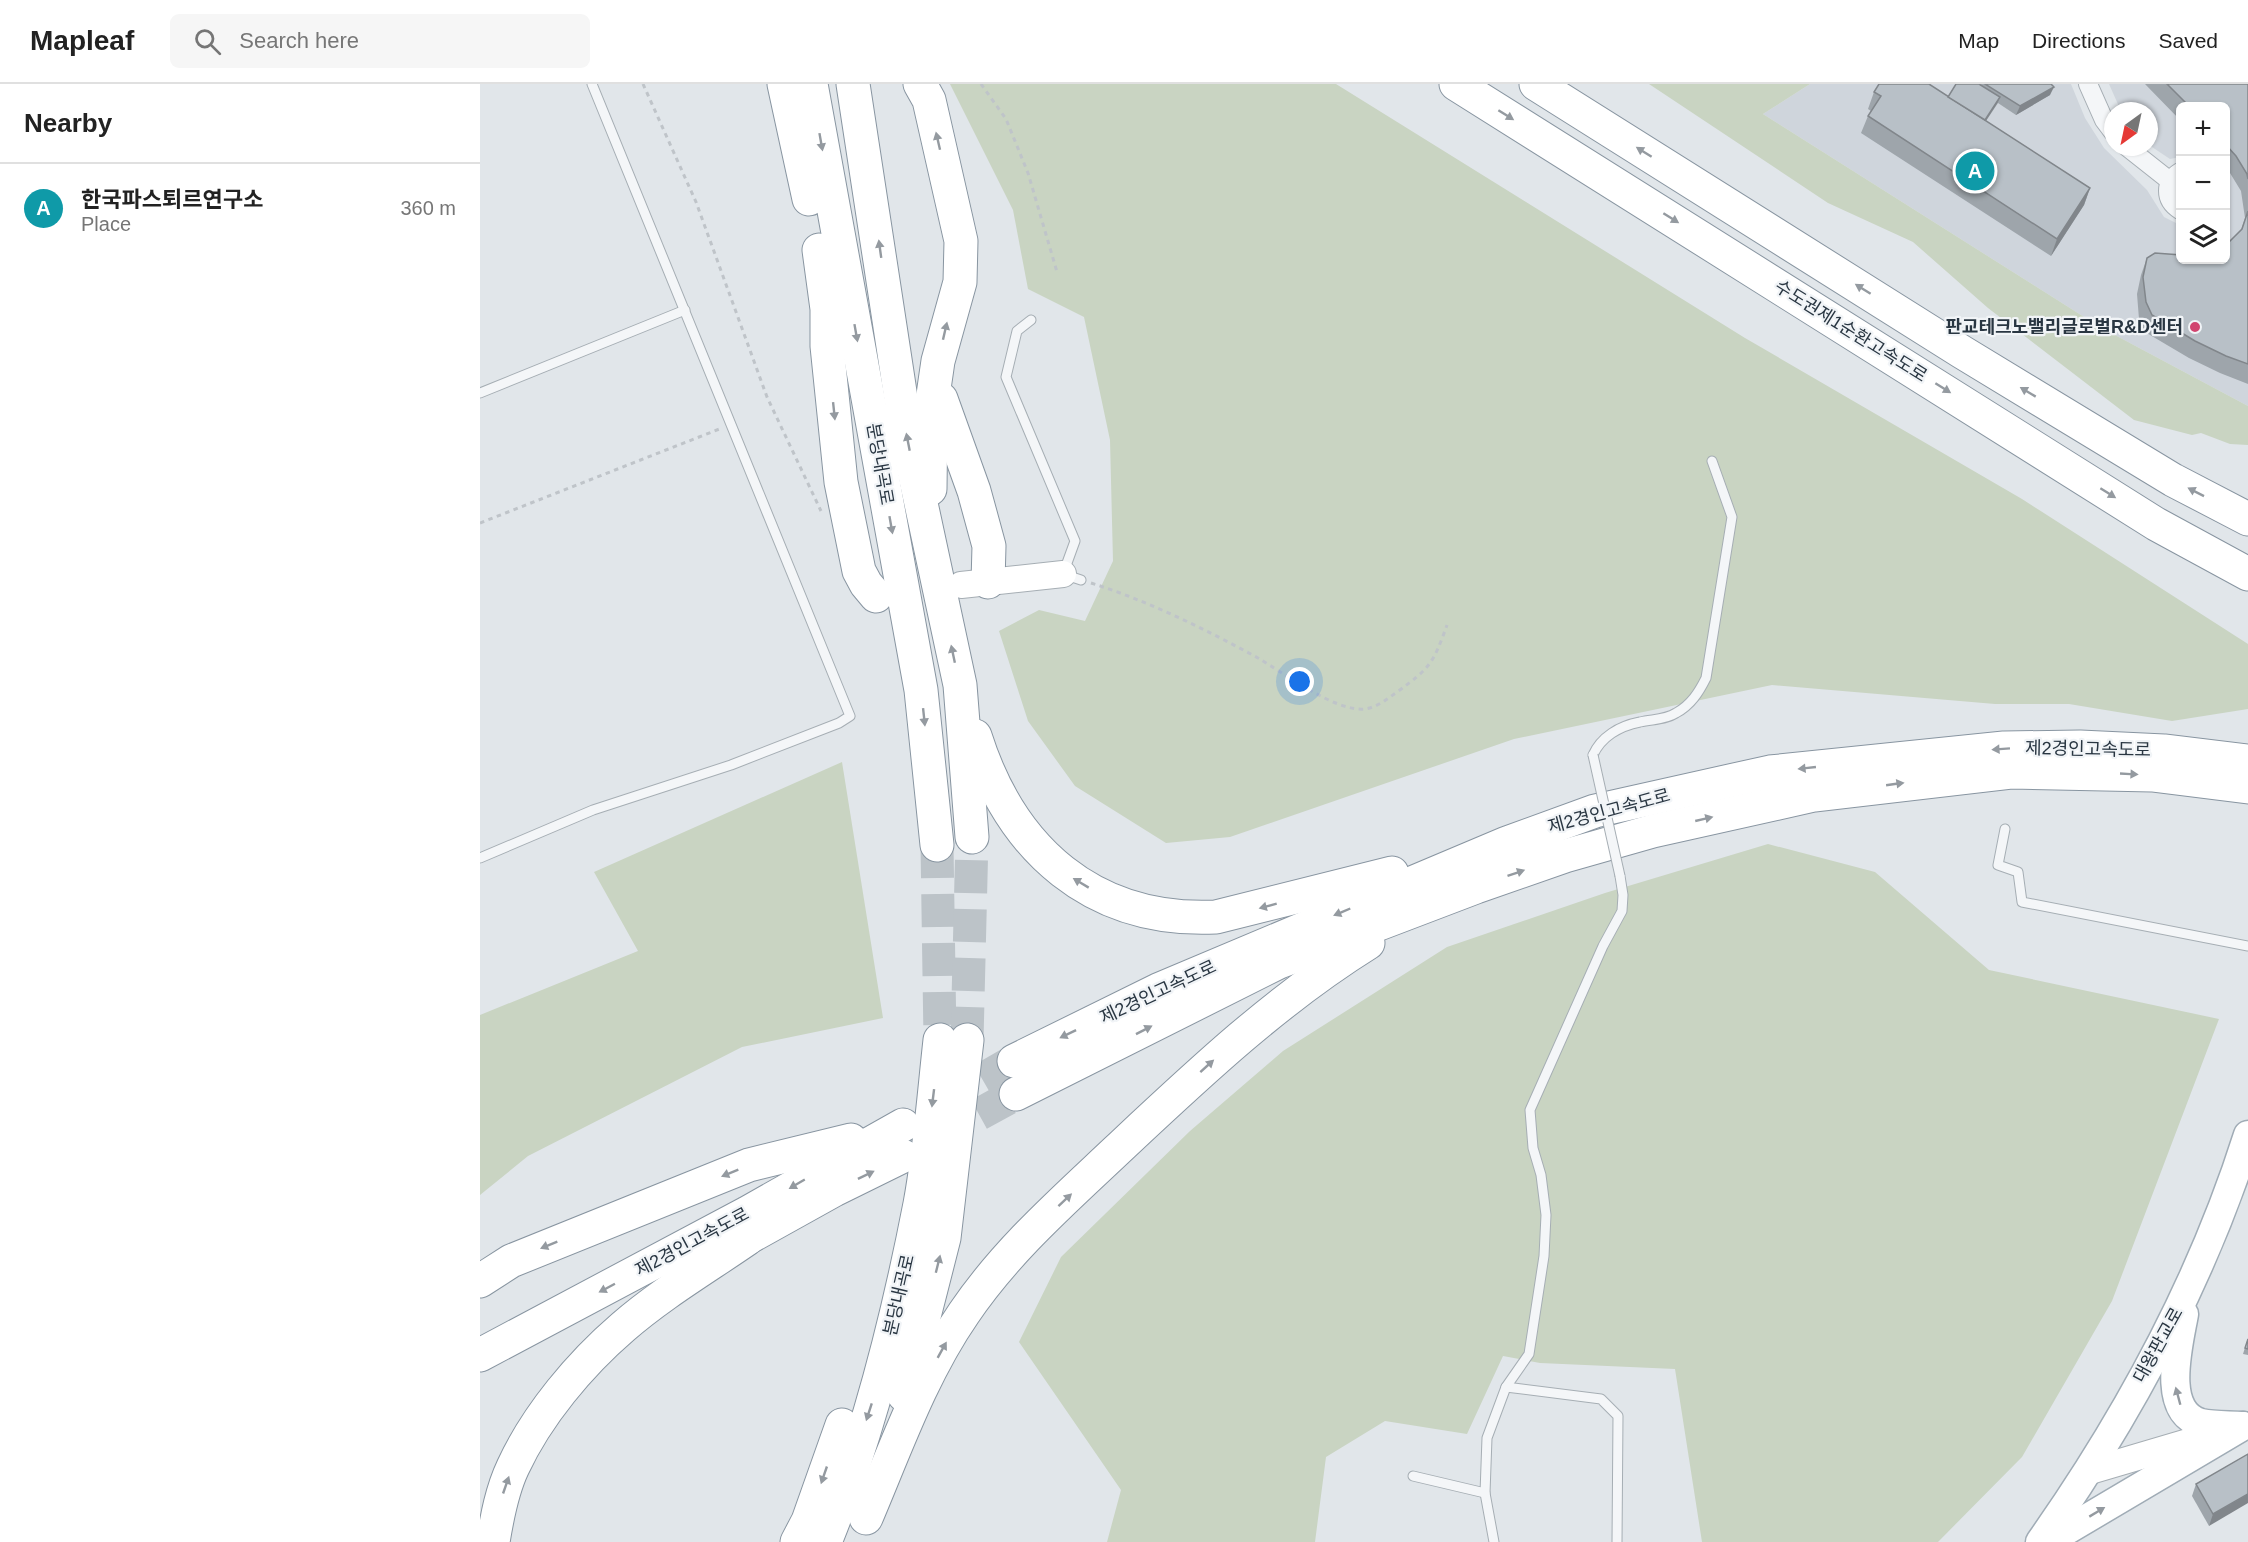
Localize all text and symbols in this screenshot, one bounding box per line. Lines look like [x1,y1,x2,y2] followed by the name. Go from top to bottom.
[170,14,590,68] search box
[30,25,134,56] text: Mapleaf
[191,25,224,58] icon: search
[239,28,359,53] text: Search here
[1958,29,1999,52] text: Map
[2032,29,2125,52] text: Directions
[2158,29,2218,52] text: Saved
[2104,102,2158,156] north arrow
[2176,102,2230,264] map controls
[2176,102,2230,156] button: +
[24,108,112,138] text: Nearby
[1498,109,1514,120] one-way arrow
[817,132,826,151] one-way arrow
[933,132,943,150] one-way arrow
[1636,147,1652,158] one-way arrow
[1956,148,1994,194] pin: A
[2176,156,2230,210] button: −
[81,187,263,212] text: 한국파스퇴르연구소
[36,197,51,219] text: A
[400,197,456,219] text: 360 m
[2176,210,2230,264] button: layers
[1663,212,1679,223] one-way arrow
[81,213,131,235] text: Place
[876,240,885,259] one-way arrow
[1771,276,1931,386] street label: 수도권제1순환고속도로
[1855,284,1871,295] one-way arrow
[1945,317,2183,337] place label: 판교테크노밸리글로벌R&D센터
[2188,320,2202,334] marker: 판교테크노밸리글로벌R&D센터
[940,322,950,340] one-way arrow
[852,324,861,343] one-way arrow
[1935,383,1951,394] one-way arrow
[2020,387,2036,398] one-way arrow
[829,401,839,420] one-way arrow
[863,421,897,507] street label: 분당내곡로
[903,433,912,452] one-way arrow
[2100,487,2116,498] one-way arrow
[2187,487,2204,497] one-way arrow
[887,516,896,535] one-way arrow
[948,644,957,663] one-way arrow
[1285,667,1314,696] your location
[919,708,929,727] one-way arrow
[2025,738,2151,760] street label: 제2경인고속도로
[1991,744,2010,753] one-way arrow
[1797,763,1816,773] one-way arrow
[2120,770,2139,779] one-way arrow
[1886,779,1905,789] one-way arrow
[1546,785,1672,837] street label: 제2경인고속도로
[1694,814,1713,823] one-way arrow
[1507,867,1525,877] one-way arrow
[1073,878,1089,889] one-way arrow
[1259,901,1277,911] one-way arrow
[1333,908,1351,917] one-way arrow
[1097,956,1219,1028] street label: 제2경인고속도로
[1135,1025,1152,1035] one-way arrow
[1059,1029,1077,1039] one-way arrow
[1199,1059,1214,1073] one-way arrow
[928,1089,938,1108] one-way arrow
[721,1168,739,1178] one-way arrow
[857,1170,874,1179] one-way arrow
[788,1179,805,1189] one-way arrow
[1057,1193,1072,1207] one-way arrow
[632,1204,752,1280] street label: 제2경인고속도로
[540,1241,558,1250] one-way arrow
[880,1252,918,1338] street label: 분당내곡로
[933,1255,943,1273] one-way arrow
[598,1283,615,1293] one-way arrow
[2129,1304,2187,1386] street label: 대왕판교로
[937,1341,947,1358] one-way arrow
[2173,1387,2183,1405] one-way arrow
[864,1403,873,1421] one-way arrow
[819,1466,829,1484] one-way arrow
[502,1476,512,1494] one-way arrow
[2089,1507,2106,1517] one-way arrow

